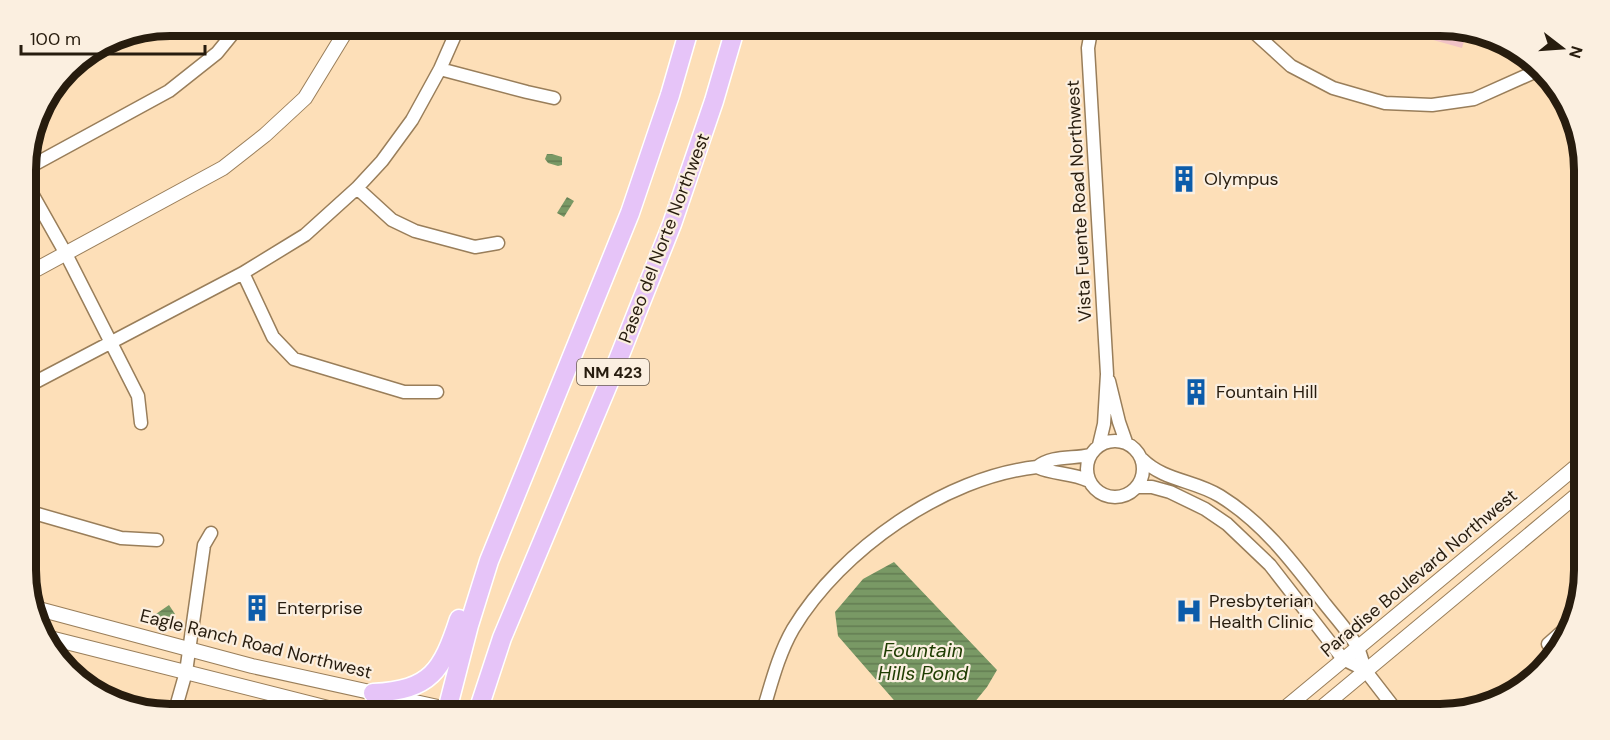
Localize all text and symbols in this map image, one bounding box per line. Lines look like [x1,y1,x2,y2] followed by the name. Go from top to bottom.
[21,18,206,56] scale bar
[1532,18,1592,78] north arrow
[30,27,81,51] text: 100 m
[1564,44,1588,61] text: N
[1061,79,1097,323] street label: Vista Fuente Road Northwest
[613,130,715,346] street label: Paseo del Norte Northwest
[1169,164,1199,194] building icon: Olympus
[1204,167,1279,191] place label: Olympus
[577,359,649,385] road number: NM 423
[1181,377,1211,407] building icon: Fountain Hill
[1216,380,1317,404] place label: Fountain Hill
[1316,484,1522,662] street label: Paradise Boulevard Northwest
[1209,589,1314,634] place label: Presbyterian Health Clinic
[242,593,272,623] building icon: Enterprise
[277,596,363,620] place label: Enterprise
[1174,596,1204,626] hospital icon: Presbyterian Health Clinic
[138,604,374,684] street label: Eagle Ranch Road Northwest
[878,637,969,686] water label: Fountain Hills Pond

